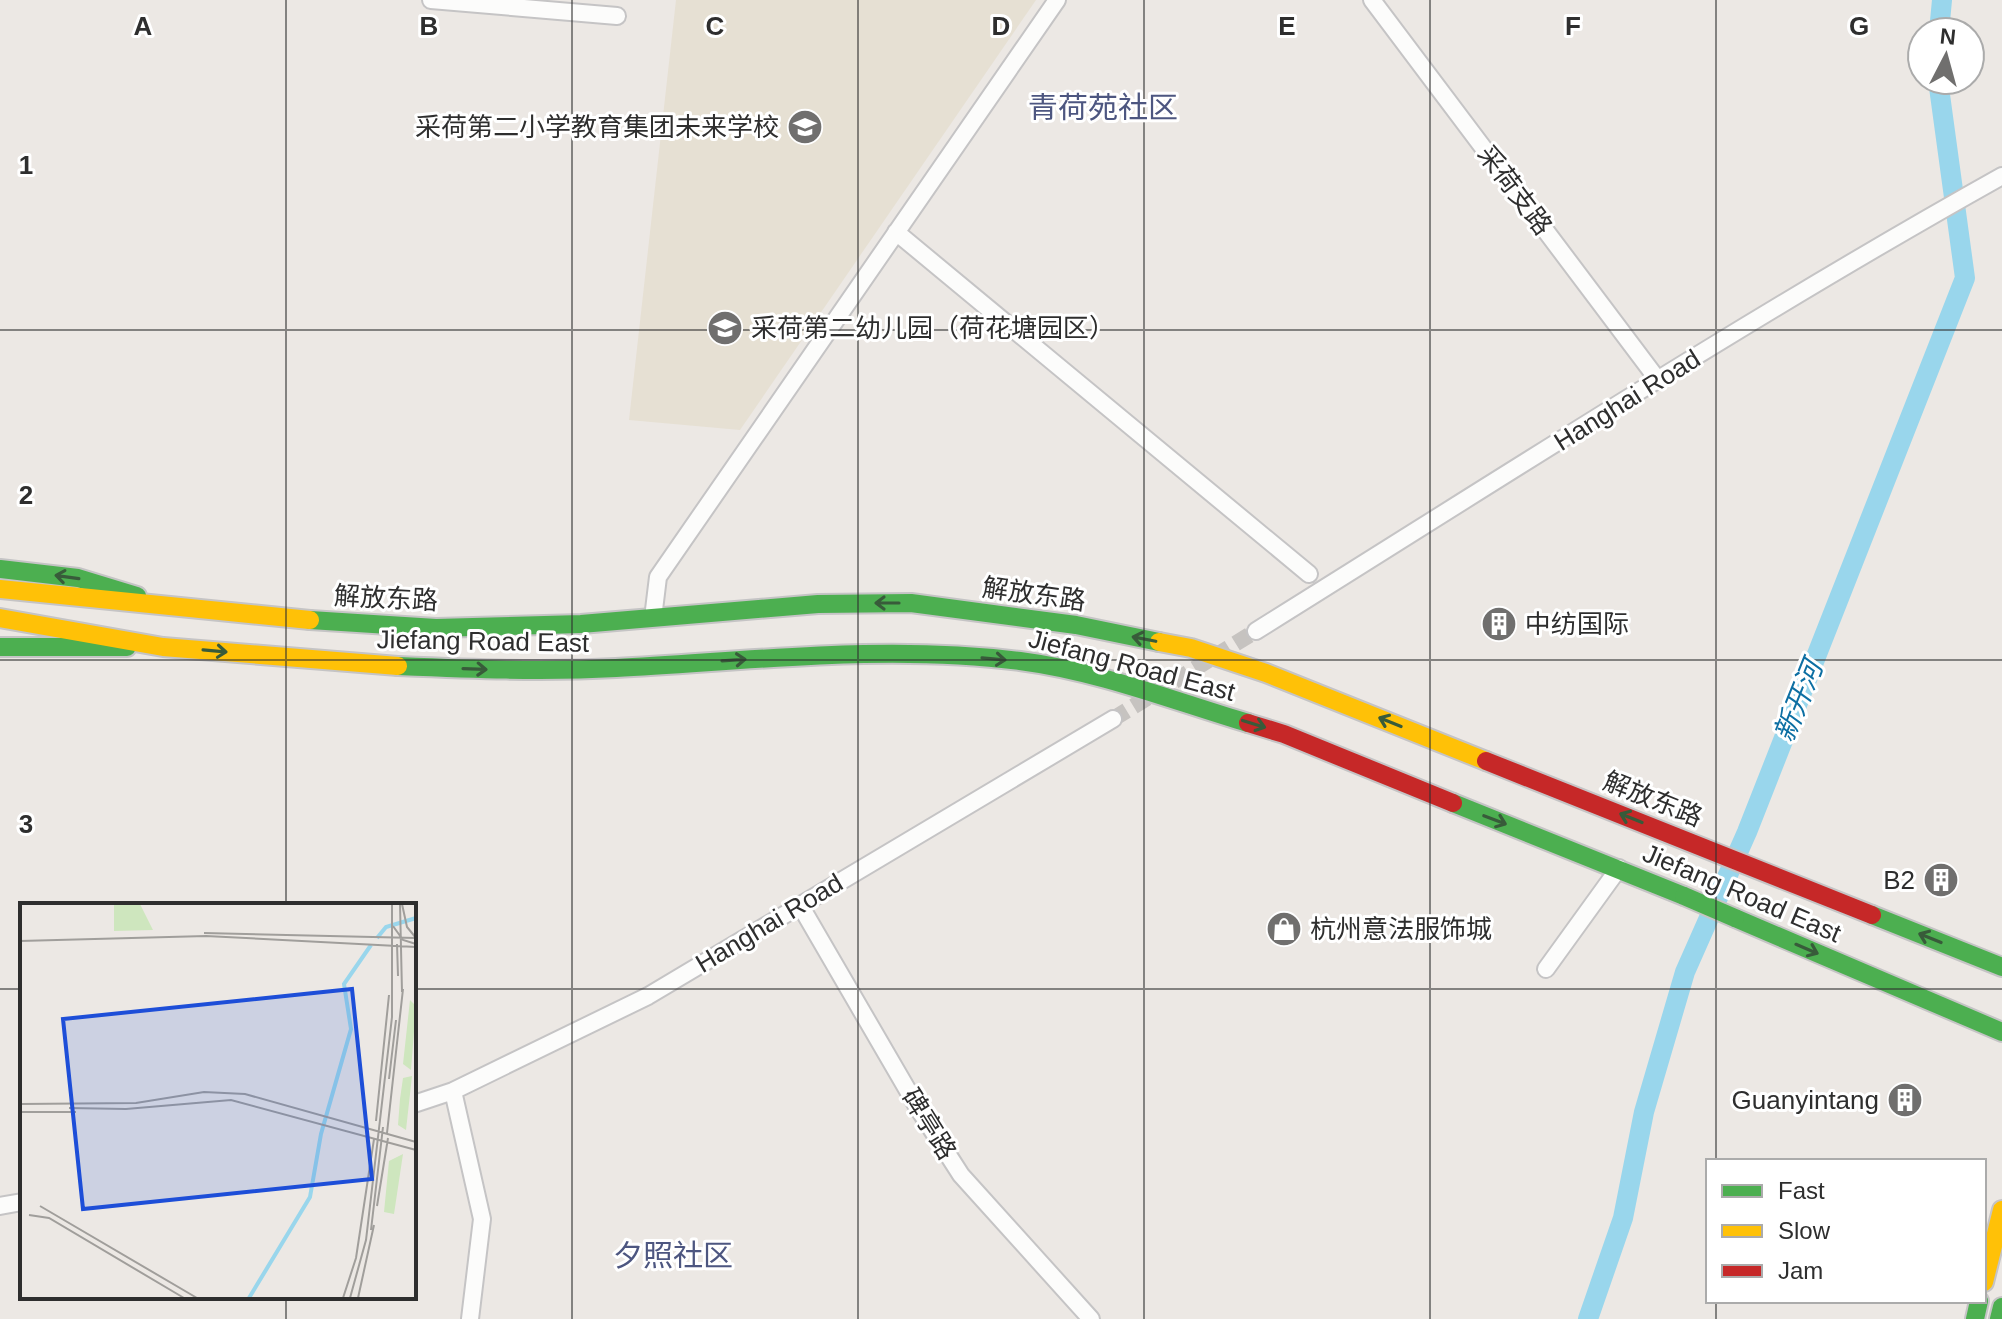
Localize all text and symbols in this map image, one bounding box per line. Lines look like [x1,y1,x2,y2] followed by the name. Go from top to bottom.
[134,11,153,41] text: A
[420,11,438,41] text: B
[706,11,725,41] text: C
[992,11,1010,41] text: D
[1278,11,1296,41] text: E
[1565,11,1581,41] text: F
[1849,11,1869,41] text: G
[1906,16,1986,96] north arrow
[1939,23,1957,50] text: N
[1028,91,1178,124] district label: 青荷苑社区
[786,108,824,146] school or university icon: 采荷第二小学教育集团未来学校
[415,112,779,142] place label: 采荷第二小学教育集团未来学校
[1472,139,1558,241] street label: 采荷支路
[19,150,33,180] text: 1
[706,309,744,347] school or university icon: 采荷第二幼儿园（荷花塘园区）
[751,313,1115,343] place label: 采荷第二幼儿园（荷花塘园区）
[1549,343,1705,457] street label: Hanghai Road
[19,480,33,510] text: 2
[55,569,80,584] one-way arrow
[980,572,1088,616] street label: 解放东路
[333,580,439,616] street label: 解放东路
[874,595,901,611] one-way arrow
[1480,605,1518,643] building icon: 中纺国际
[1525,609,1629,639] place label: 中纺国际
[1026,623,1239,707] street label: Jiefang Road East
[377,624,590,658] street label: Jiefang Road East
[1132,630,1157,645] one-way arrow
[201,644,228,659] one-way arrow
[720,652,747,667] one-way arrow
[980,652,1007,667] one-way arrow
[1768,652,1830,746] water label: 新开河
[461,662,488,677] one-way arrow
[1378,714,1403,728] one-way arrow
[1241,718,1266,733] one-way arrow
[1599,766,1707,832] street label: 解放东路
[19,809,33,839] text: 3
[1619,810,1644,824] one-way arrow
[1482,814,1507,828] one-way arrow
[1638,838,1846,949] street label: Jiefang Road East
[1922,861,1960,899] building icon: B2
[1883,865,1915,895] place label: B2
[690,867,848,979] street label: Hanghai Road
[20,903,416,1299] inset map
[1265,910,1303,948] shop icon: 杭州意法服饰城
[1310,914,1492,944] place label: 杭州意法服饰城
[1918,930,1943,944] one-way arrow
[1794,943,1819,958] one-way arrow
[1886,1081,1924,1119] building icon: Guanyintang
[896,1083,962,1165] street label: 碑亭路
[1732,1085,1879,1115] place label: Guanyintang
[1706,1159,1986,1303] legend
[1778,1177,1825,1204] text: Fast
[1778,1217,1831,1244] text: Slow
[613,1239,733,1272] district label: 夕照社区
[1778,1257,1823,1284] text: Jam

